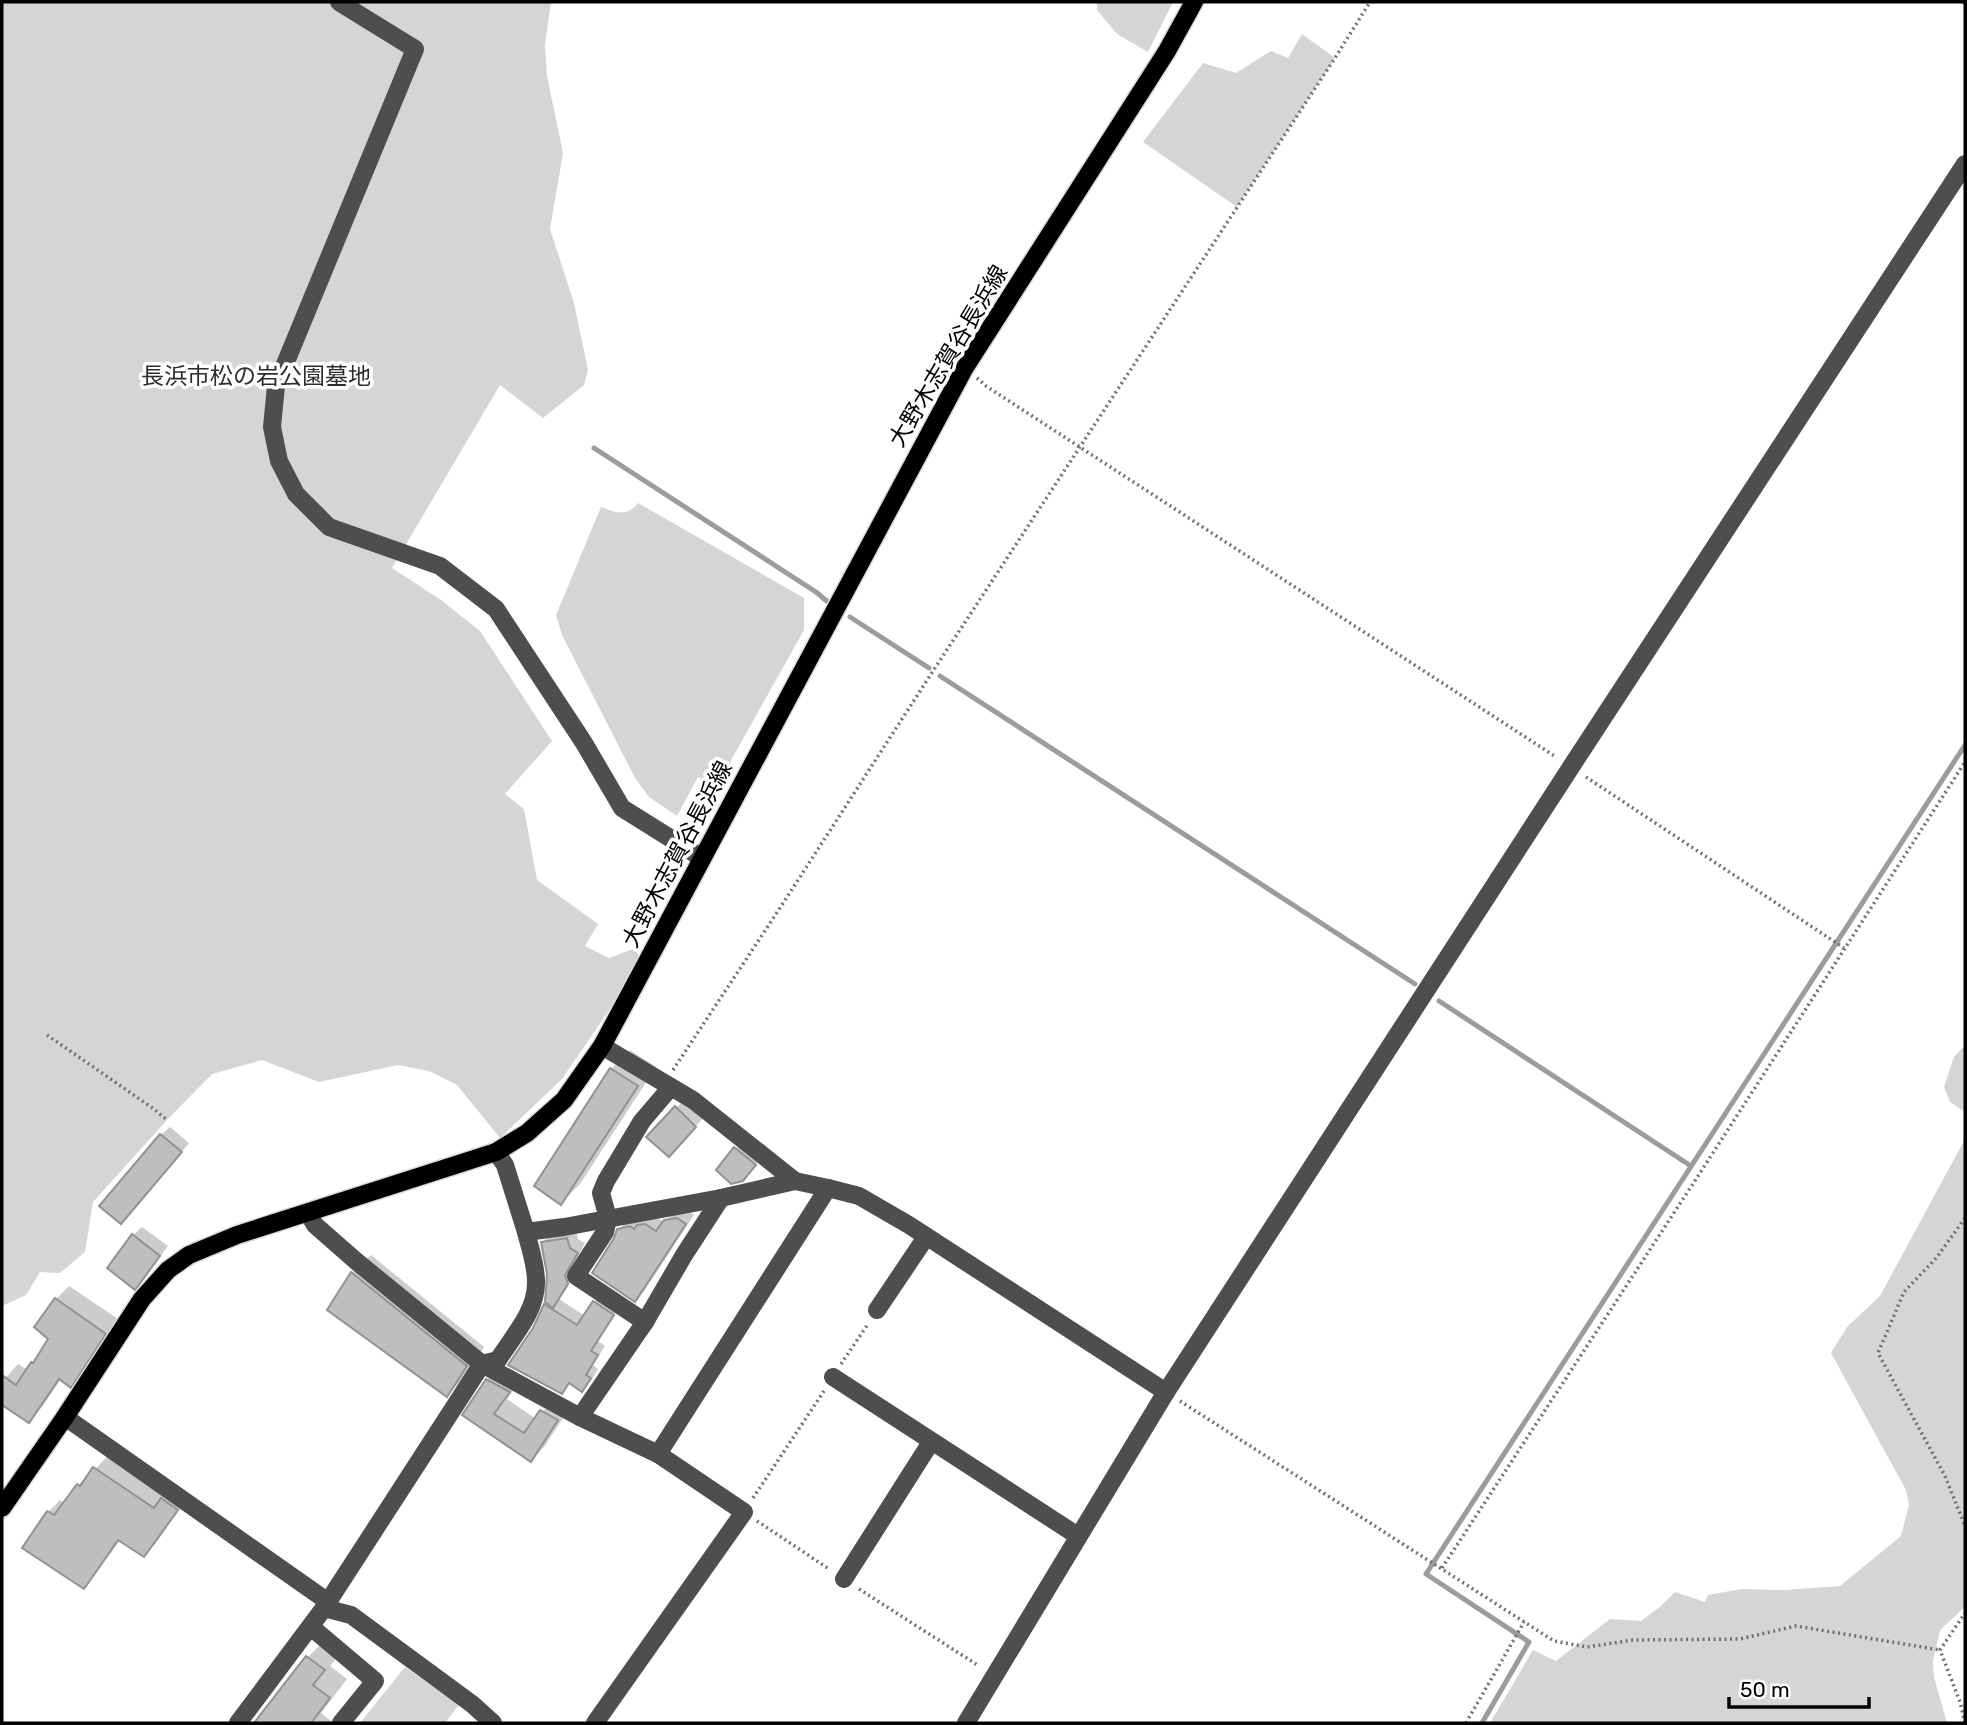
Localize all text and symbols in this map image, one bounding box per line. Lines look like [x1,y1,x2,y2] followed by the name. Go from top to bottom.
[883,260,1013,452] street label: 大野木志賀谷長浜線
[141,362,371,390] park label: 長浜市松の岩公園墓地
[616,756,738,952] street label: 大野木志賀谷長浜線
[1729,1666,1869,1710] scale bar
[1740,1677,1790,1702] text: 50 m

